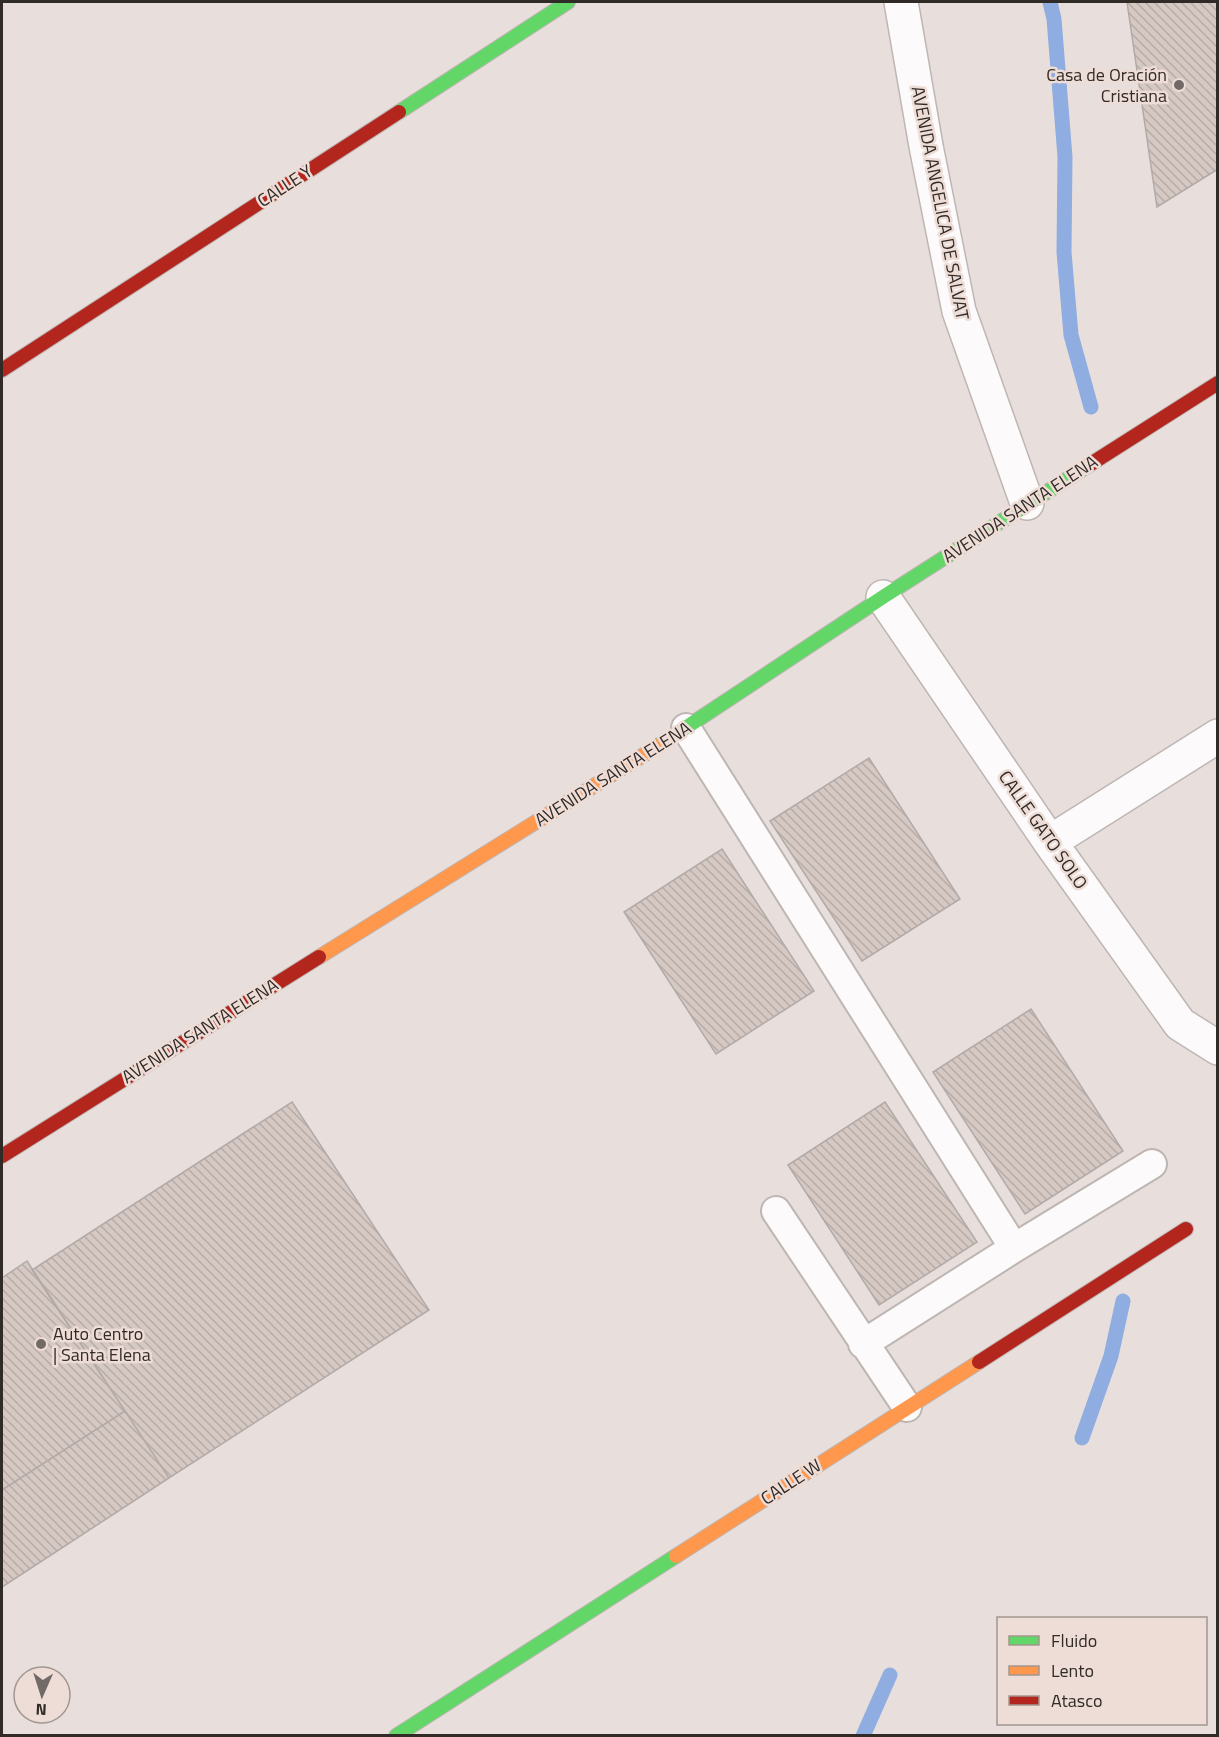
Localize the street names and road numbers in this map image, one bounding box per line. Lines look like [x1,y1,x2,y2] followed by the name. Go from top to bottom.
[905,84,976,323] street label: AVENIDA ANGELICA DE SALVAT
[252,157,318,214] street label: CALLE Y
[937,448,1103,569] street label: AVENIDA SANTA ELENA
[529,714,697,833] street label: AVENIDA SANTA ELENA
[992,765,1094,895] street label: CALLE GATO SOLO
[116,971,284,1090] street label: AVENIDA SANTA ELENA
[755,1452,826,1511] street label: CALLE W

